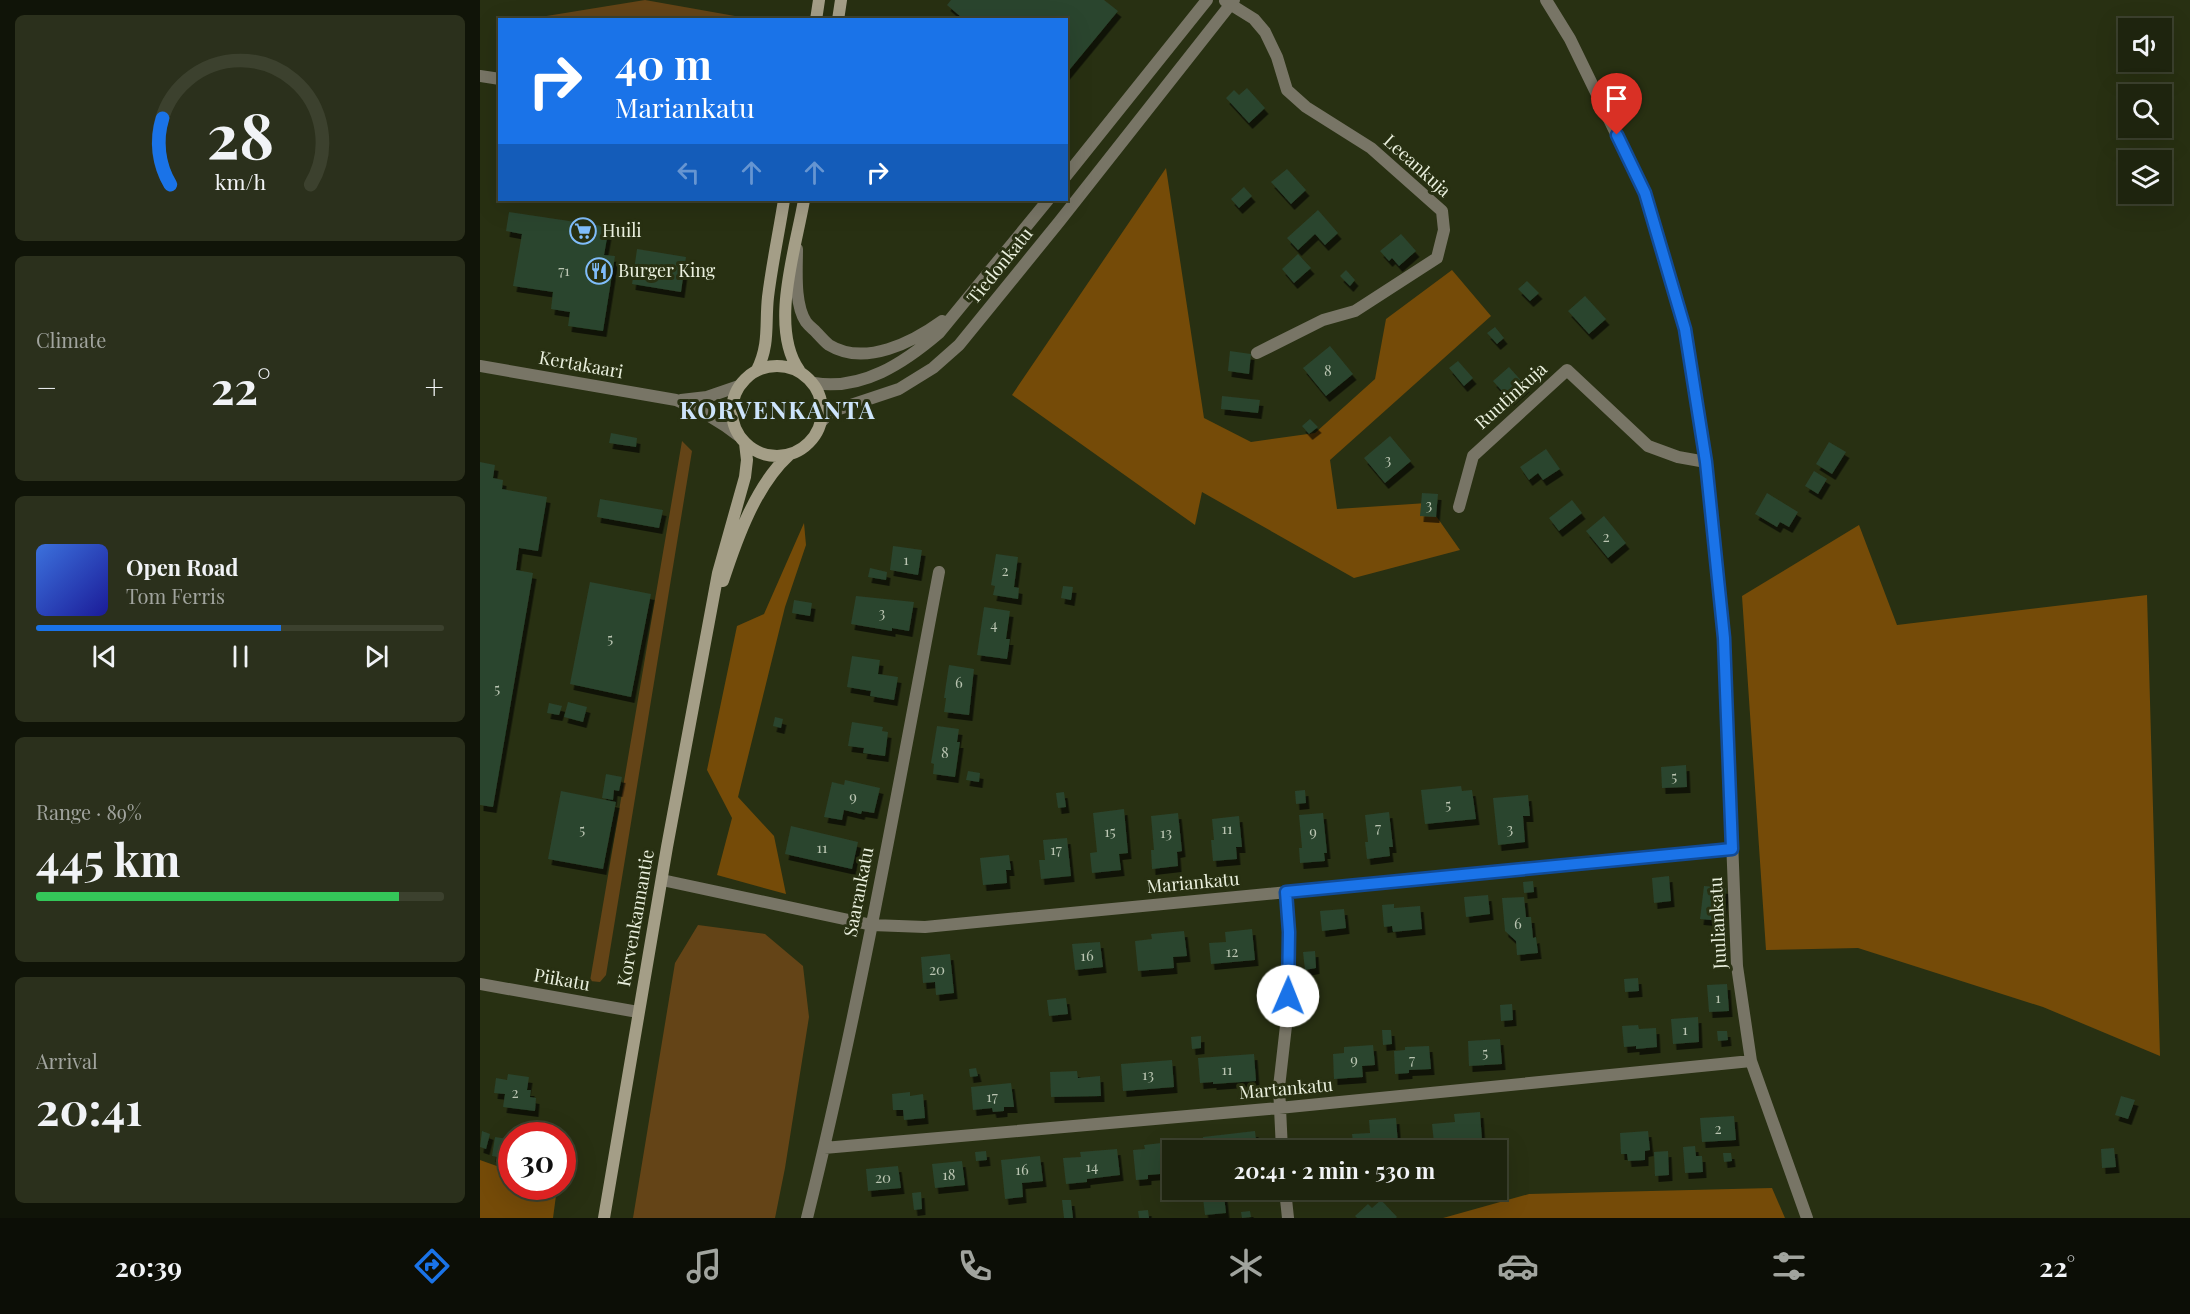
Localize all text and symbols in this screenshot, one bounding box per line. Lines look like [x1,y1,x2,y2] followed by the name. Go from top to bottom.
[2118,18,2172,204] map controls
[2118,18,2172,72] button: sound
[615,35,712,91] text: 40 m
[516,42,594,120] icon: right
[1591,73,1642,135] pin
[1600,82,1633,115] icon: arrive
[2118,84,2172,138] button: search
[615,89,755,125] text: Mariankatu
[206,91,274,175] text: 28
[1379,129,1456,202] street label: Leeankuja
[2118,150,2172,204] button: layers
[672,156,705,189] icon: left
[735,156,768,189] icon: ahead
[798,156,831,189] icon: ahead
[861,156,894,189] icon: right
[214,167,266,195] text: km/h
[568,216,598,246] supermarket icon: Huili
[602,218,642,242] place label: Huili
[961,222,1038,309] street label: Tiedonkatu
[584,256,614,286] restaurant icon: Burger King
[618,258,716,282] place label: Burger King
[558,260,570,280] house number: 71
[36,326,106,353] text: Climate
[537,345,625,383] street label: Kertakaari
[211,356,271,416] text: 22°
[1469,357,1551,434] street label: Ruutinkuja
[1324,360,1332,380] house number: 8
[36,364,57,408] text: −
[425,364,444,408] text: +
[680,393,876,425] district label: KORVENKANTA
[1385,449,1392,469] house number: 3
[1426,494,1433,514] house number: 3
[1602,526,1610,546] house number: 2
[903,549,909,569] house number: 1
[126,552,238,582] text: Open Road
[1001,560,1009,580] house number: 2
[126,582,225,609] text: Tom Ferris
[879,602,886,622] house number: 3
[990,614,998,634] house number: 4
[607,628,613,648] house number: 5
[88,640,121,673] icon: previous
[224,640,257,673] icon: pause
[360,640,393,673] icon: next
[955,672,963,692] house number: 6
[494,678,500,698] house number: 5
[941,742,949,762] house number: 8
[1671,766,1677,786] house number: 5
[849,786,857,806] house number: 9
[1445,794,1451,814] house number: 5
[36,798,142,825] text: Range · 89%
[1375,817,1381,837] house number: 7
[1221,818,1233,838] house number: 11
[1507,818,1514,838] house number: 3
[579,819,585,839] house number: 5
[1104,821,1116,841] house number: 15
[1309,821,1317,841] house number: 9
[1160,822,1172,842] house number: 13
[36,828,180,888] text: 445 km
[816,837,828,857] house number: 11
[1050,839,1062,859] house number: 17
[838,844,879,939] street label: Saarankatu
[611,847,659,988] street label: Korvenkannantie
[1146,866,1241,898] street label: Mariankatu
[1703,876,1731,971] street label: Juuliankatu
[1514,913,1522,933] house number: 6
[1226,941,1238,961] house number: 12
[1080,945,1094,965] house number: 16
[929,959,945,979] house number: 20
[532,962,593,996] street label: Piikatu
[1256,964,1320,1028] position arrow
[1715,987,1721,1007] house number: 1
[1682,1019,1688,1039] house number: 1
[1482,1042,1488,1062] house number: 5
[36,1047,98,1074] text: Arrival
[1350,1049,1358,1069] house number: 9
[1409,1049,1415,1069] house number: 7
[1221,1059,1233,1079] house number: 11
[1142,1064,1154,1084] house number: 13
[1238,1072,1334,1104] street label: Martankatu
[36,1077,143,1137] text: 20:41
[511,1082,519,1102] house number: 2
[986,1086,998,1106] house number: 17
[1714,1118,1722,1138] house number: 2
[498,1122,576,1200] speed limit sign: 30
[1234,1155,1435,1185] text: 20:41 · 2 min · 530 m
[1086,1156,1098,1176] house number: 14
[1015,1159,1029,1179] house number: 16
[942,1164,956,1184] house number: 18
[875,1167,891,1187] house number: 20
[411,1245,453,1287] icon: directions
[683,1245,725,1287] icon: music
[954,1245,996,1287] icon: phone
[1225,1245,1267,1287] icon: climate
[1497,1245,1539,1287] icon: car
[1768,1245,1810,1287] icon: filters
[115,1248,182,1284] text: 20:39
[2039,1248,2075,1284] text: 22°

